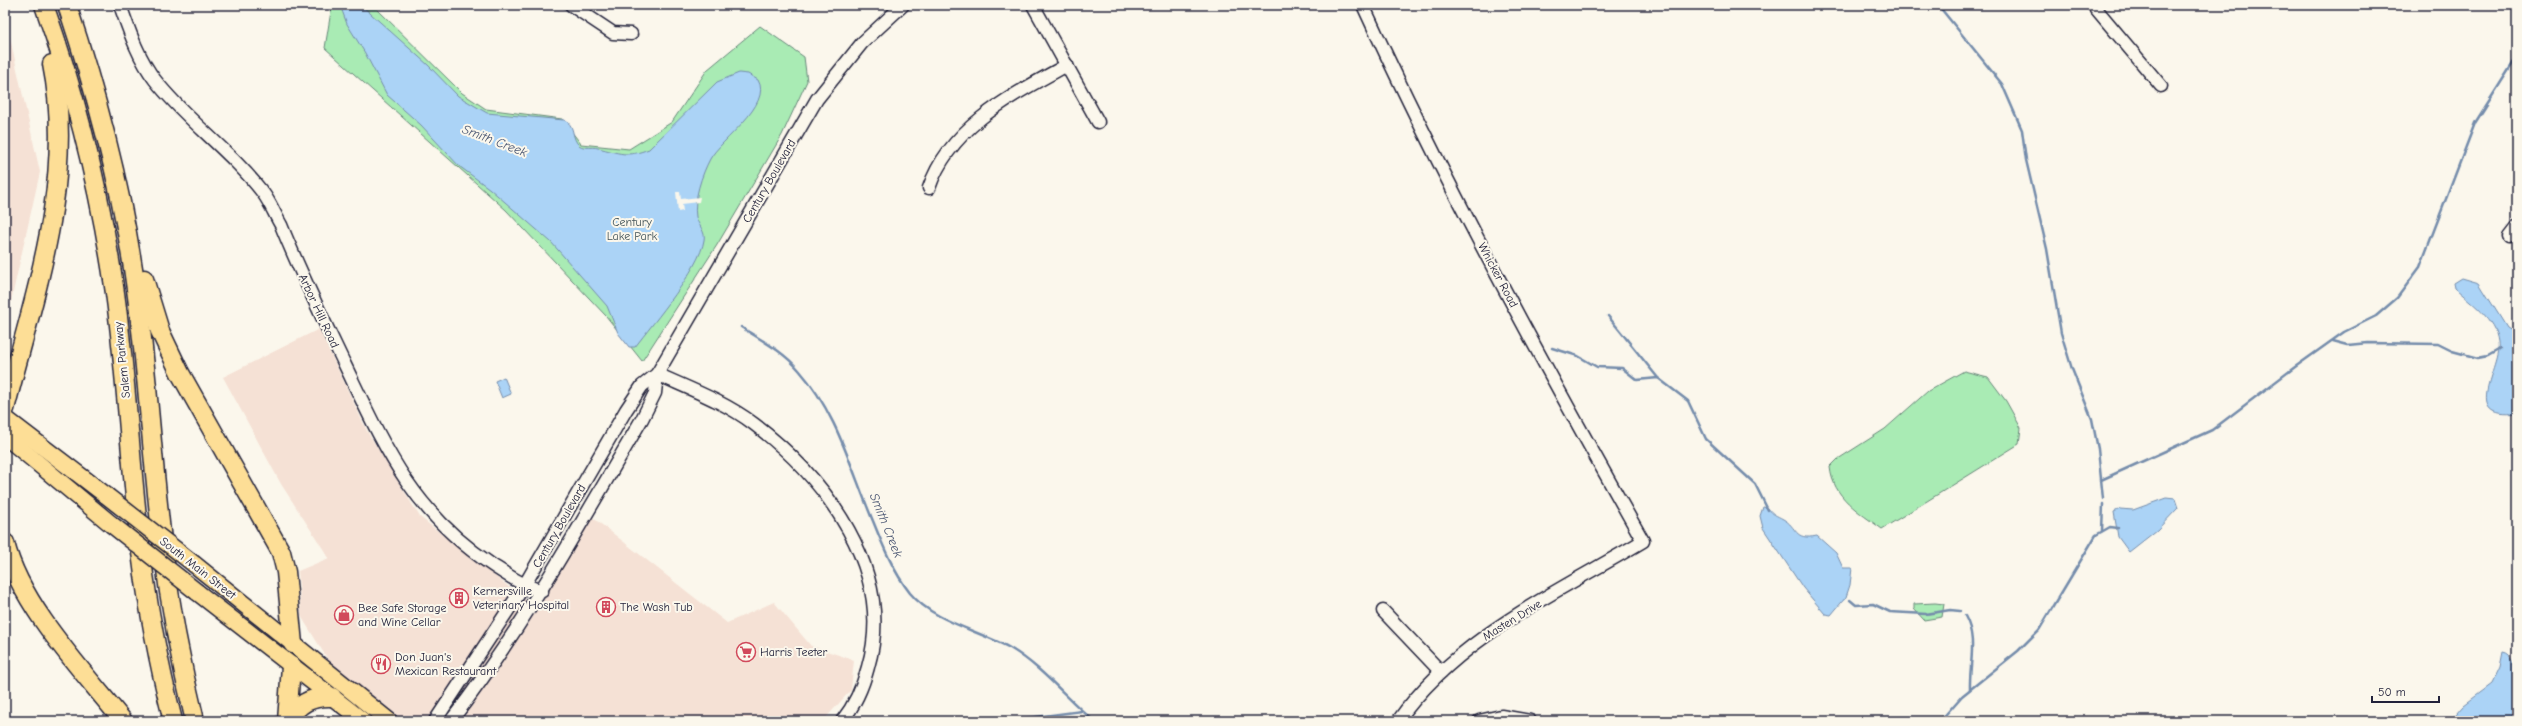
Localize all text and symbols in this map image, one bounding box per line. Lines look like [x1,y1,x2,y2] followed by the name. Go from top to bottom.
[460,121,530,160] water label: Smith Creek
[739,137,799,225] street label: Century Boulevard
[607,215,657,243] park label: Century Lake Park
[1475,240,1521,310] street label: Whicker Road
[296,272,342,350] street label: Arbor Hill Road
[111,320,133,399] street label: Salem Parkway
[529,482,589,570] street label: Century Boulevard
[867,491,907,560] water label: Smith Creek
[157,534,239,602] street label: South Main Street
[473,584,569,612] place label: Kernersville Veterinary Hospital
[448,587,470,609] building icon: Kernersville Veterinary Hospital
[595,596,617,618] building icon: The Wash Tub
[1480,596,1544,644] street label: Masten Drive
[620,600,693,614] place label: The Wash Tub
[358,601,447,629] place label: Bee Safe Storage and Wine Cellar
[333,604,355,626] shop icon: Bee Safe Storage and Wine Cellar
[735,641,757,663] supermarket icon: Harris Teeter
[760,645,828,659] place label: Harris Teeter
[395,650,497,678] place label: Don Juan's Mexican Restaurant
[370,653,392,675] restaurant icon: Don Juan's Mexican Restaurant
[2372,678,2439,704] scale bar
[2378,685,2406,699] text: 50 m

